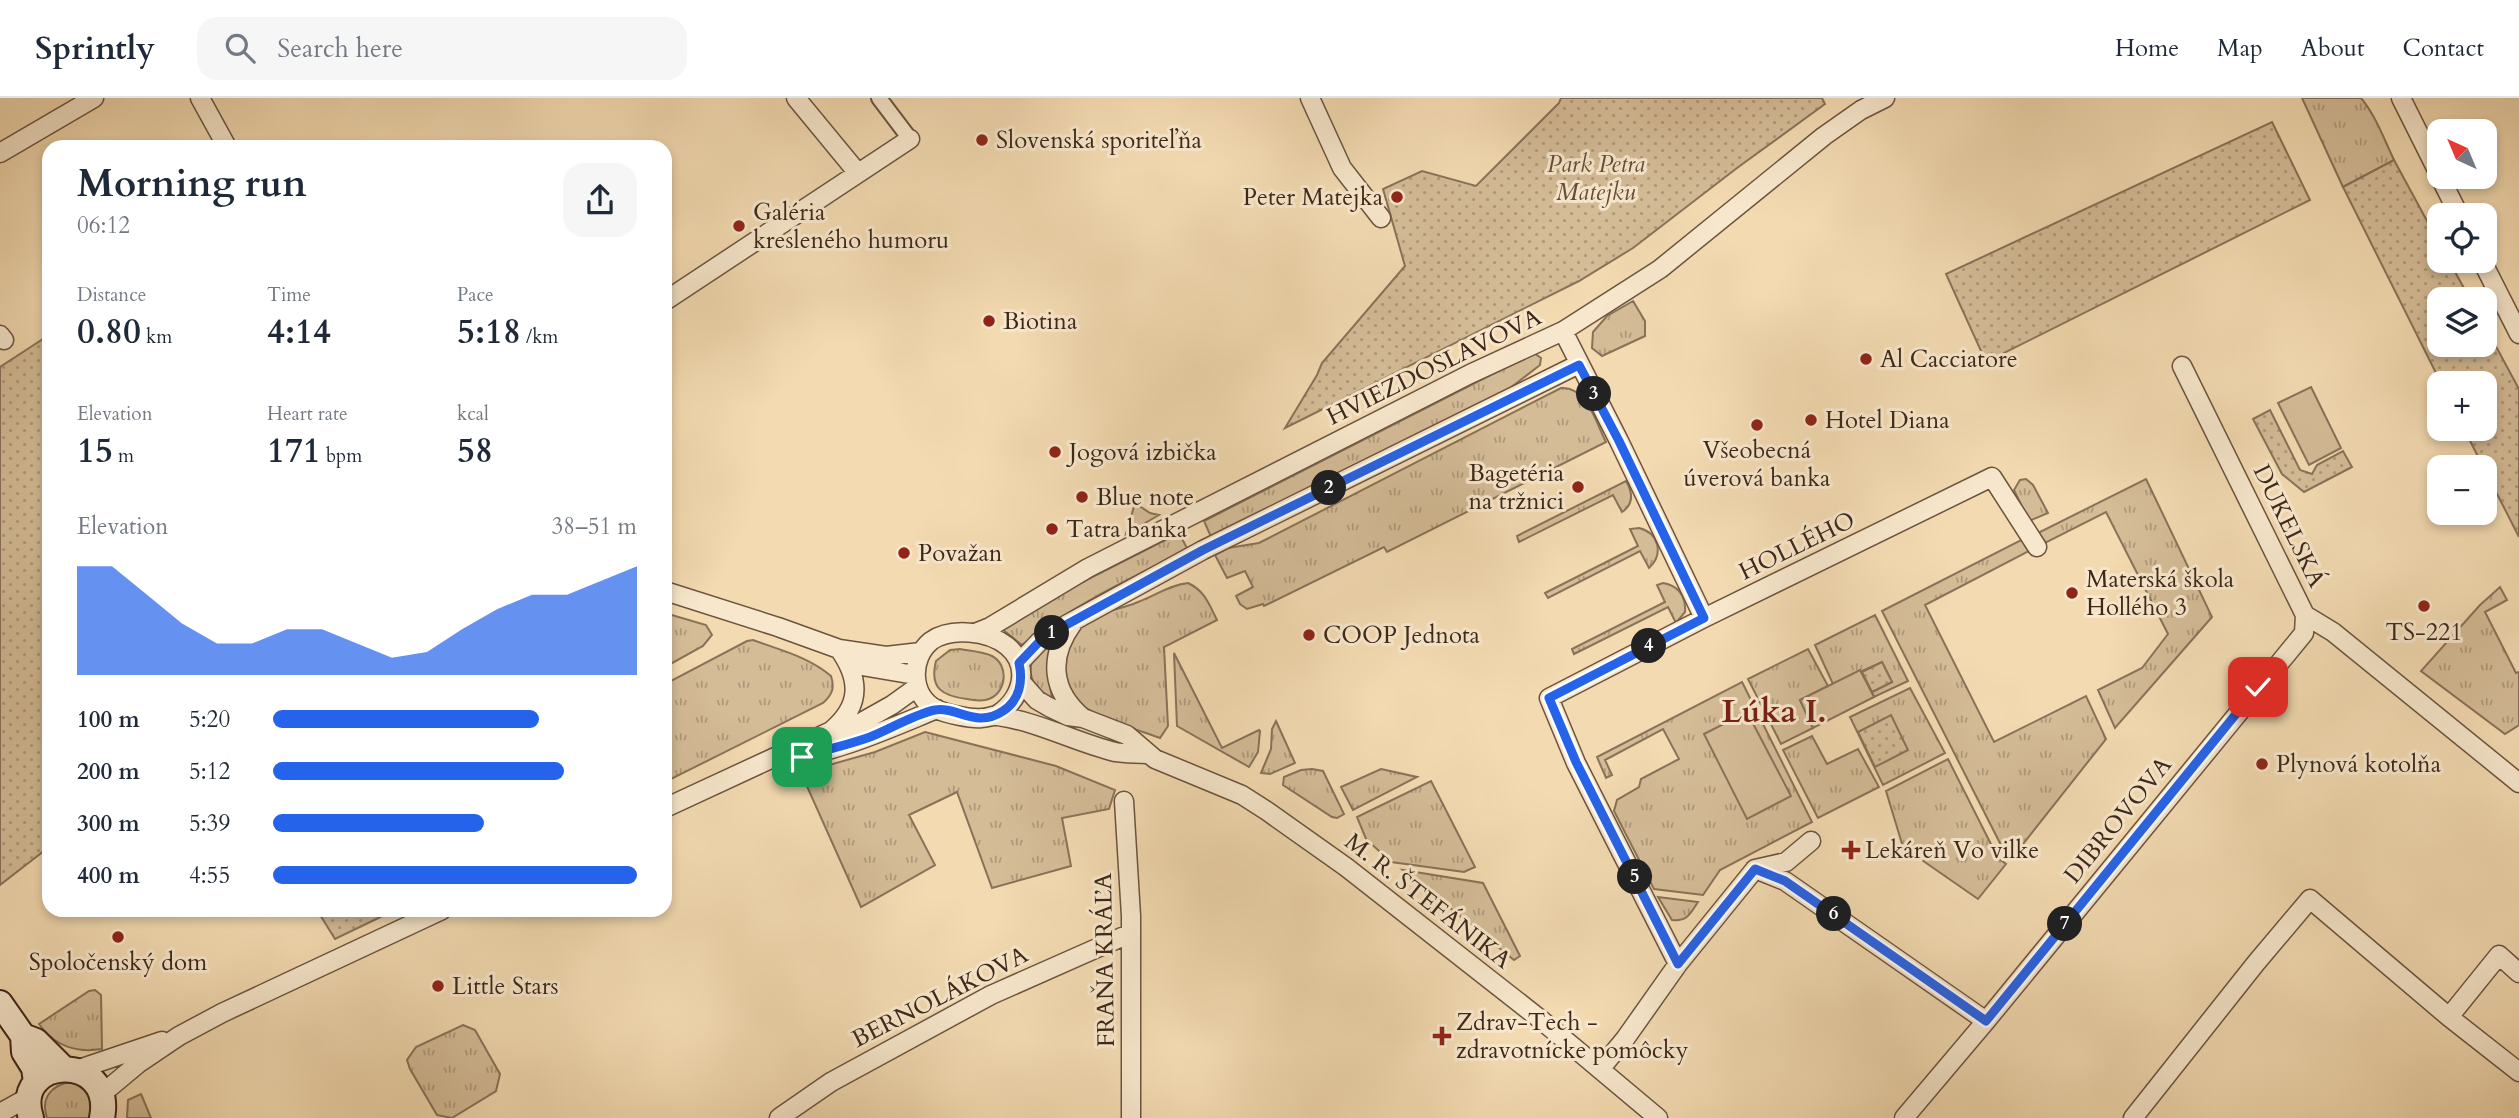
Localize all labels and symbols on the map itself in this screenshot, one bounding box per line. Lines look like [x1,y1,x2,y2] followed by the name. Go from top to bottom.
[2427,119,2497,189] north arrow
[996,124,1203,157] place label: Slovenská sporiteľňa
[974,132,990,148] marker: Slovenská sporiteľňa
[1547,148,1645,209] park label: Park Petra Matejku
[1243,181,1384,214] place label: Peter Matejka
[1389,189,1405,205] marker: Peter Matejka
[753,196,949,257] place label: Galéria kresleného humoru
[731,218,747,234] marker: Galéria kresleného humoru
[1321,300,1548,433] street label: HVIEZDOSLAVOVA
[1003,305,1078,338] place label: Biotina
[981,313,997,329] marker: Biotina
[1880,343,2018,376] place label: Al Cacciatore
[1858,351,1874,367] marker: Al Cacciatore
[1576,376,1612,412] pin: 3
[1825,404,1950,437] place label: Hotel Diana
[1803,412,1819,428] marker: Hotel Diana
[1749,417,1765,433] marker: Všeobecná úverová banka
[1684,434,1831,495] place label: Všeobecná úverová banka
[1066,436,1217,469] place label: Jogová izbička
[1047,444,1063,460] marker: Jogová izbička
[1468,457,1565,518] place label: Bagetéria na tržnici
[2245,459,2333,594] street label: DUKELSKÁ
[1312,470,1346,506] pin: 2
[1570,479,1586,495] marker: Bagetéria na tržnici
[1096,481,1194,514] place label: Blue note
[1074,489,1090,505] marker: Blue note
[1733,504,1861,588] street label: HOLLÉHO
[1066,513,1188,546] place label: Tatra banka
[1044,521,1060,537] marker: Tatra banka
[918,537,1003,570] place label: Považan
[896,545,912,561] marker: Považan
[2086,563,2235,624] place label: Materská škola Hollého 3
[2064,585,2080,601] marker: Materská škola Hollého 3
[2416,598,2432,614] marker: TS-221
[1034,616,1070,650] pin: 1
[2385,616,2463,649] place label: TS-221
[1323,619,1480,652] place label: COOP Jednota
[1301,627,1317,643] marker: COOP Jednota
[1632,628,1666,664] pin: 4
[2228,657,2288,717] pin
[1721,690,1827,734] district label: Lúka I.
[772,727,832,787] pin
[2276,748,2442,781] place label: Plynová kotolňa
[2057,749,2180,890] street label: DIBROVOVA
[2254,756,2270,772] marker: Plynová kotolňa
[1338,825,1519,977] street label: M. R. ŠTEFÁNIKA
[1865,834,2039,867] place label: Lekáreň Vo vilke
[1843,842,1859,858] marker: Lekáreň Vo vilke
[1618,860,1652,894] pin: 5
[1087,872,1123,1048] street label: FRAŇA KRÁĽA
[1816,896,1852,932] pin: 6
[2048,906,2082,942] pin: 7
[110,929,126,945] marker: Spoločenský dom
[846,938,1035,1056] street label: BERNOLÁKOVA
[29,946,208,979] place label: Spoločenský dom
[452,970,559,1003] place label: Little Stars
[430,978,446,994] marker: Little Stars
[1456,1006,1689,1067] place label: Zdrav-Tech - zdravotnícke pomôcky
[1434,1028,1450,1044] marker: Zdrav-Tech - zdravotnícke pomôcky

